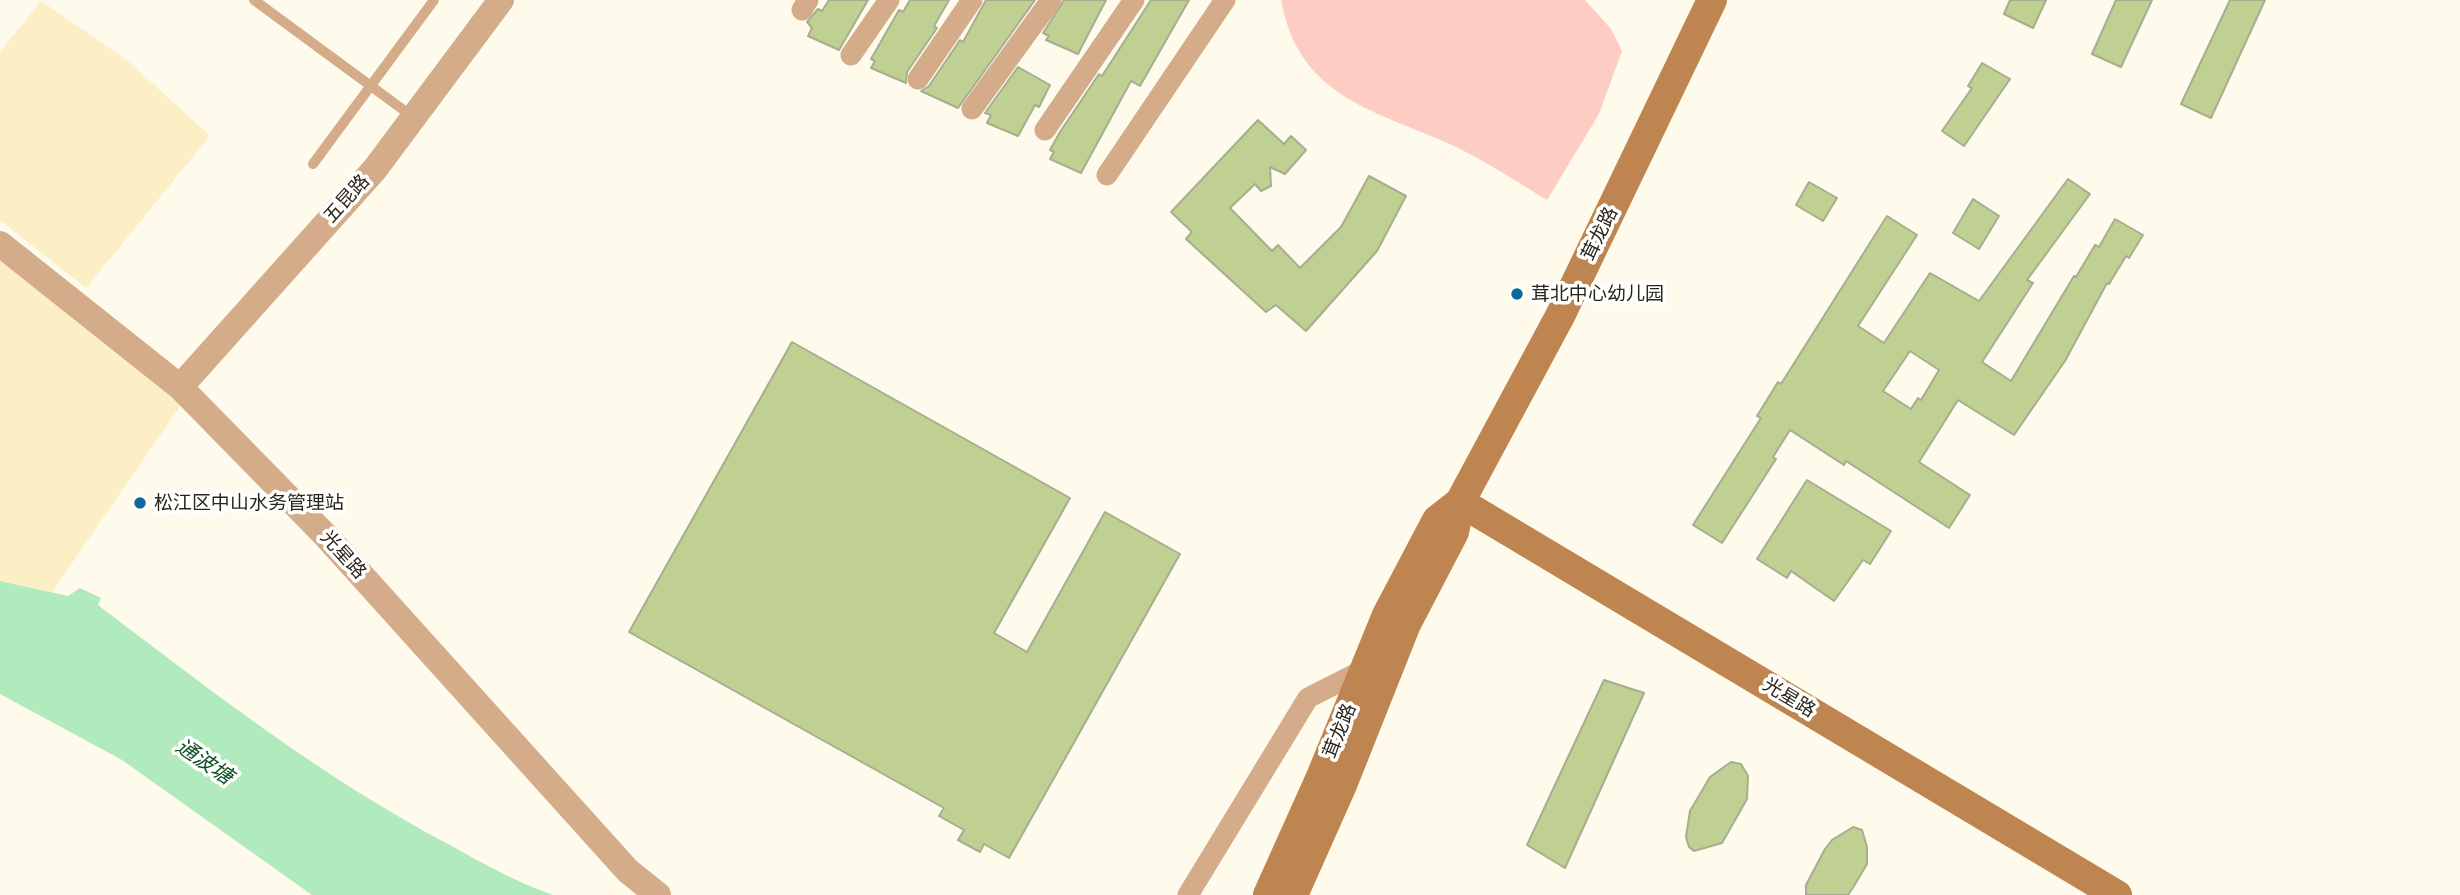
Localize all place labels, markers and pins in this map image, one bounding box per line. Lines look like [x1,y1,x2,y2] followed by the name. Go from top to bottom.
[1531,283,1664,305] place label: 茸北中心幼儿园
[1509,286,1525,302] marker: 茸北中心幼儿园
[154,492,344,514] place label: 松江区中山水务管理站
[132,495,148,511] marker: 松江区中山水务管理站

